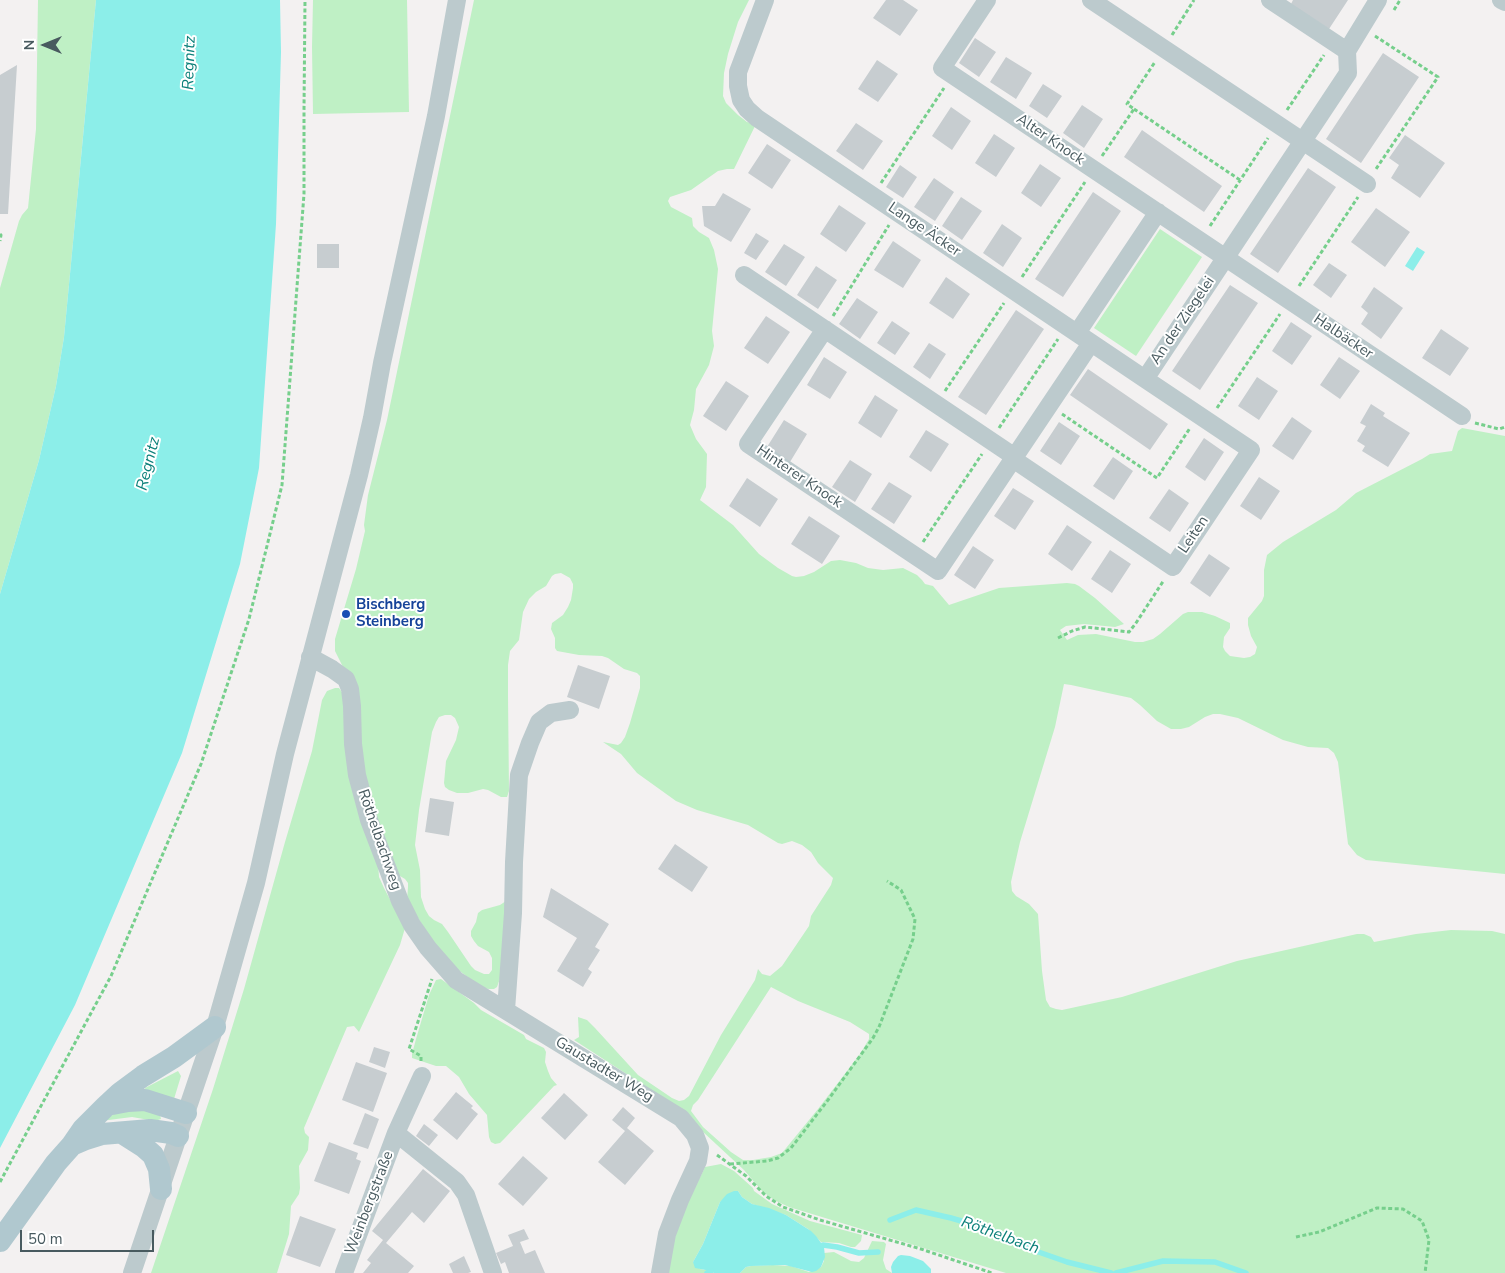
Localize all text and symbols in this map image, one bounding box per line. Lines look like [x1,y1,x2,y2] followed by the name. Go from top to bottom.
[20,20,70,70] north arrow
[179,36,201,90] water label: Regnitz
[20,40,39,50] text: N
[1013,111,1087,169] street label: Alter Knock
[884,199,964,261] street label: Lange Äcker
[1147,274,1219,368] street label: An der Ziegelei
[1310,310,1376,364] street label: Halbäcker
[133,435,165,493] water label: Regnitz
[753,442,845,512] street label: Hinterer Knock
[1175,513,1213,557] street label: Leiten
[356,596,425,631] place label: Bischberg Steinberg
[340,608,352,620] marker: Bischberg Steinberg
[353,787,405,893] street label: Röthelbachweg
[552,1034,656,1106] street label: Gaustadter Weg
[342,1149,398,1257] street label: Weinbergstraße
[958,1213,1042,1259] water label: Röthelbach
[22,1220,156,1252] scale bar
[28,1229,63,1249] text: 50 m

